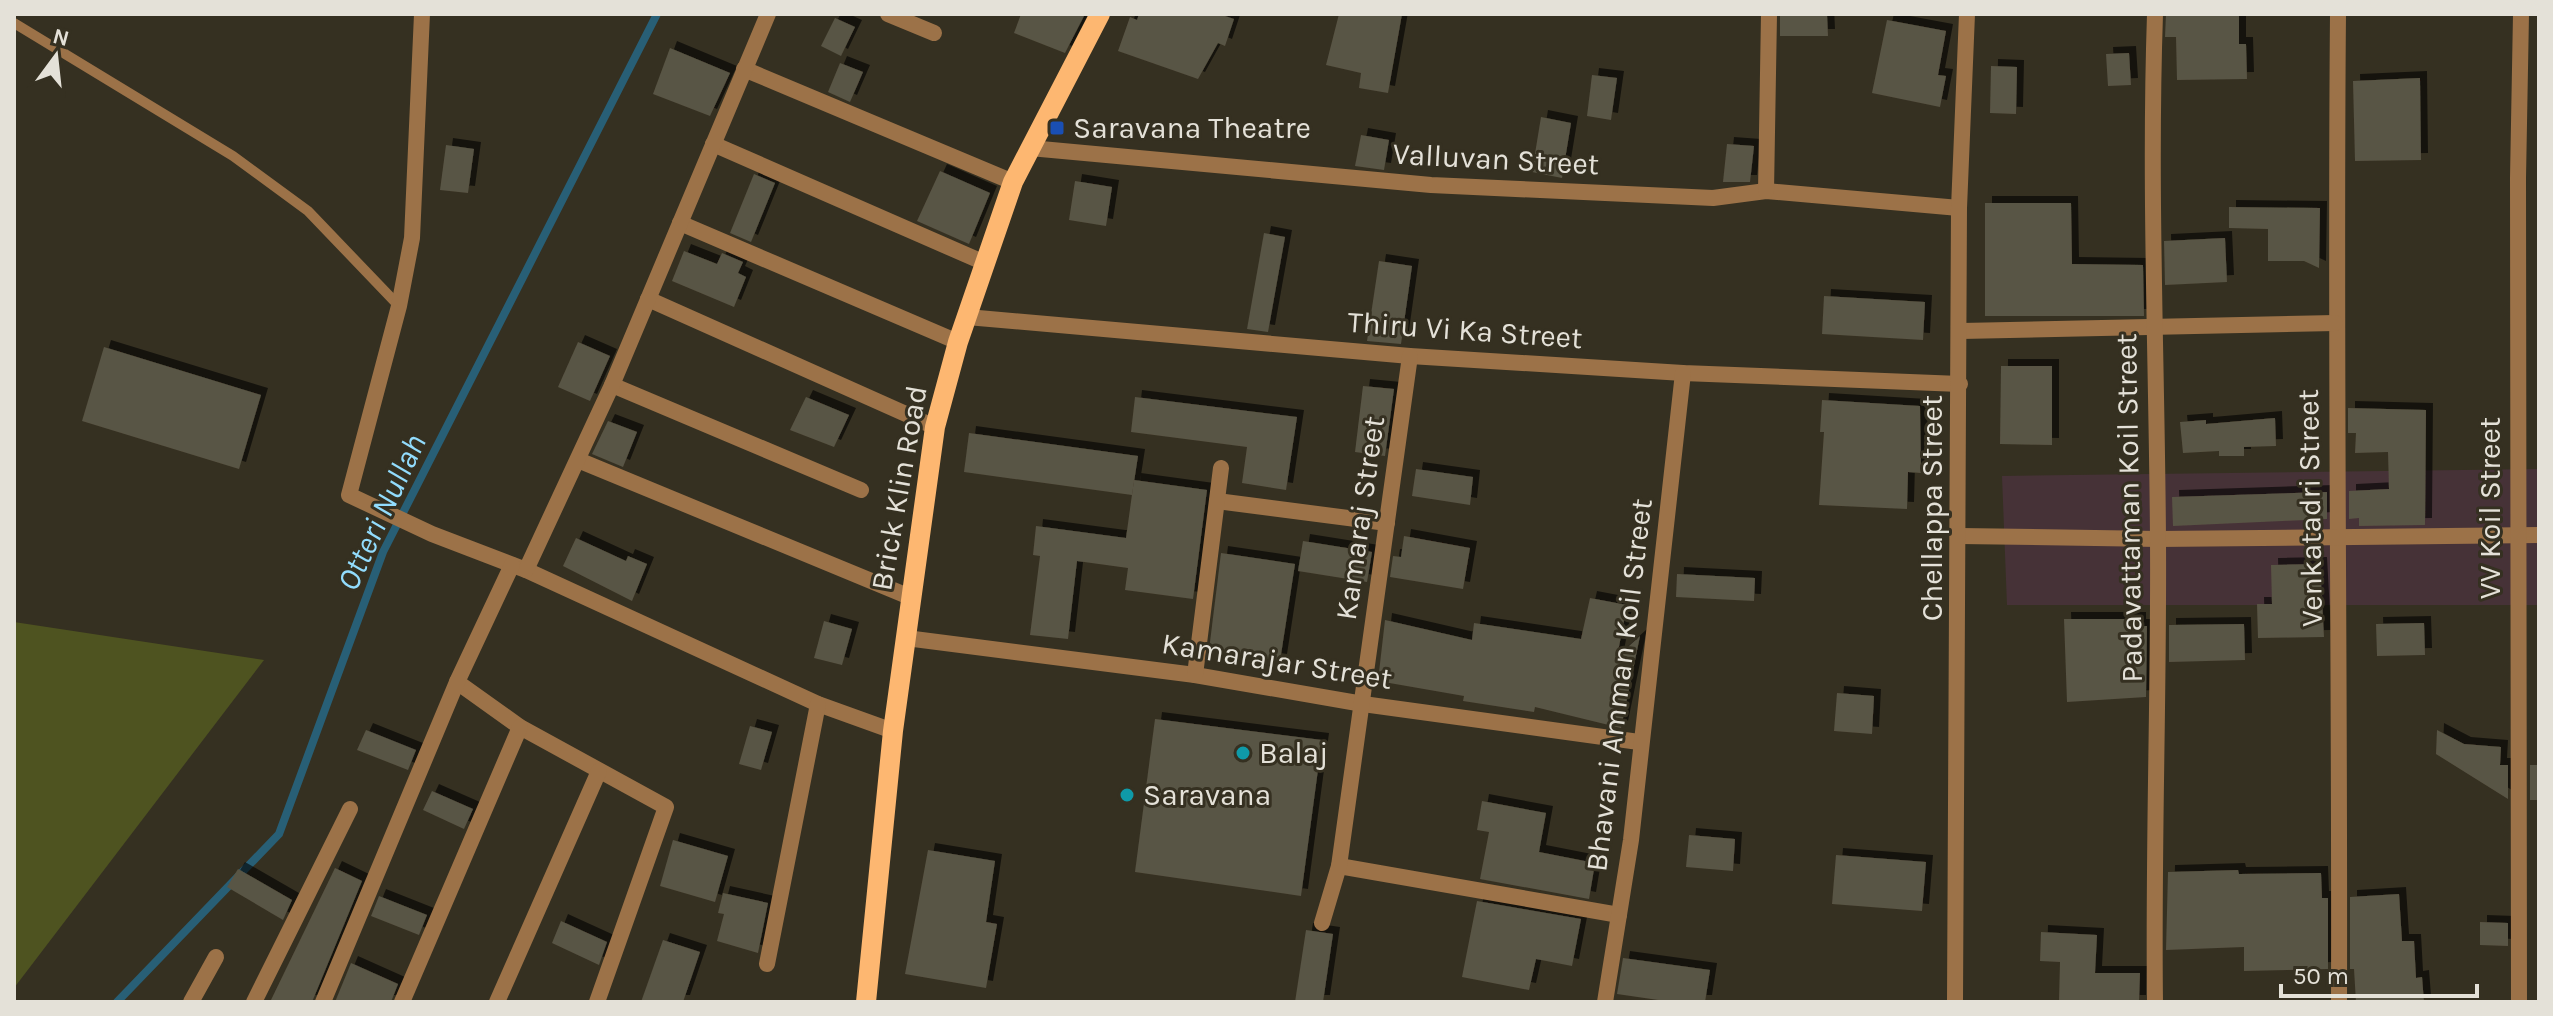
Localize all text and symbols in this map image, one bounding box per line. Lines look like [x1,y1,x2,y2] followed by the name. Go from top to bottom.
[16,16,96,96] north arrow
[50,23,72,52] text: N
[1073,110,1311,146] place label: Saravana Theatre
[1048,119,1066,137] marker: Saravana Theatre
[1392,136,1600,182] street label: Valluvan Street
[1346,304,1584,356] street label: Thiru Vi Ka Street
[2108,333,2150,683] street label: Padavattaman Koil Street
[863,383,935,593] street label: Brick Klin Road
[2290,389,2330,627] street label: Venkatadri Street
[1914,395,1950,621] street label: Chellappa Street
[1328,414,1392,622] street label: Kamaraj Street
[2472,417,2508,599] street label: VV Koil Street
[329,428,434,596] water label: Otteri Nullah
[1578,496,1660,874] street label: Bhavani Amman Koil Street
[1159,625,1395,697] street label: Kamarajar Street
[1259,735,1328,771] place label: Balaj
[1234,744,1252,762] marker: Balaj
[1143,777,1271,813] place label: Saravana
[1118,786,1136,804] marker: Saravana
[2281,948,2477,998] scale bar
[2293,962,2349,990] text: 50 m

